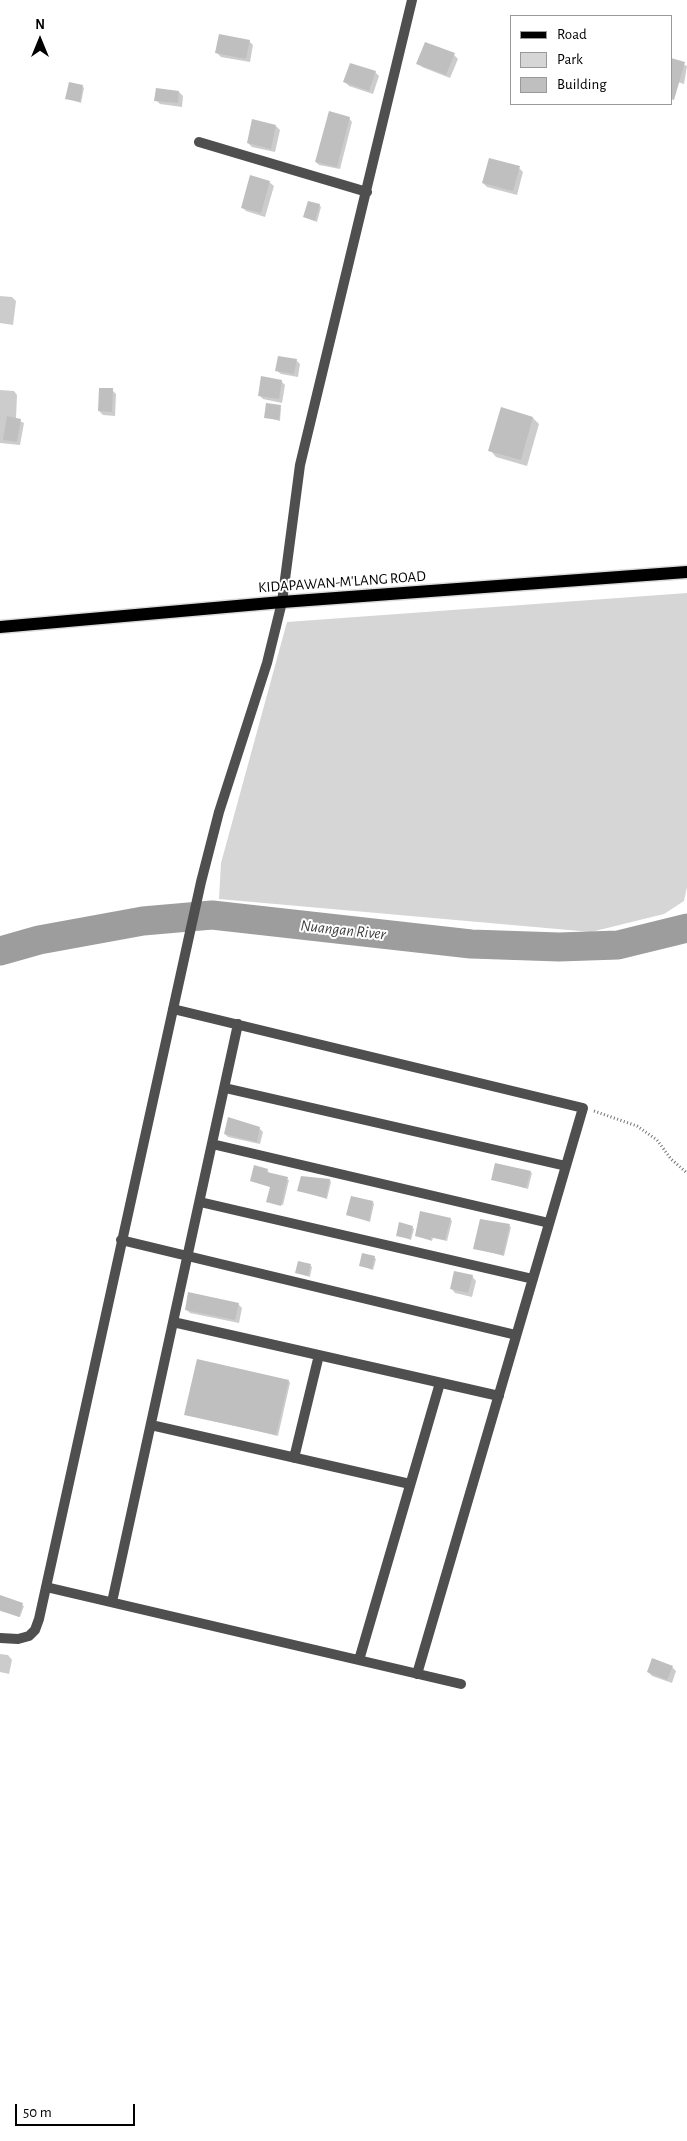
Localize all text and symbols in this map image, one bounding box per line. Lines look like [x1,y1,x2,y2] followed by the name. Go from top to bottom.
[15,15,65,65] north arrow
[510,15,672,105] legend
[35,18,45,32] text: N
[557,27,587,42] text: Road
[557,52,583,67] text: Park
[557,77,607,92] text: Building
[258,567,426,597] street label: KIDAPAWAN-M'LANG ROAD
[299,916,387,944] water label: Nuangan River
[18,2094,138,2126] scale bar
[23,2105,52,2120] text: 50 m

